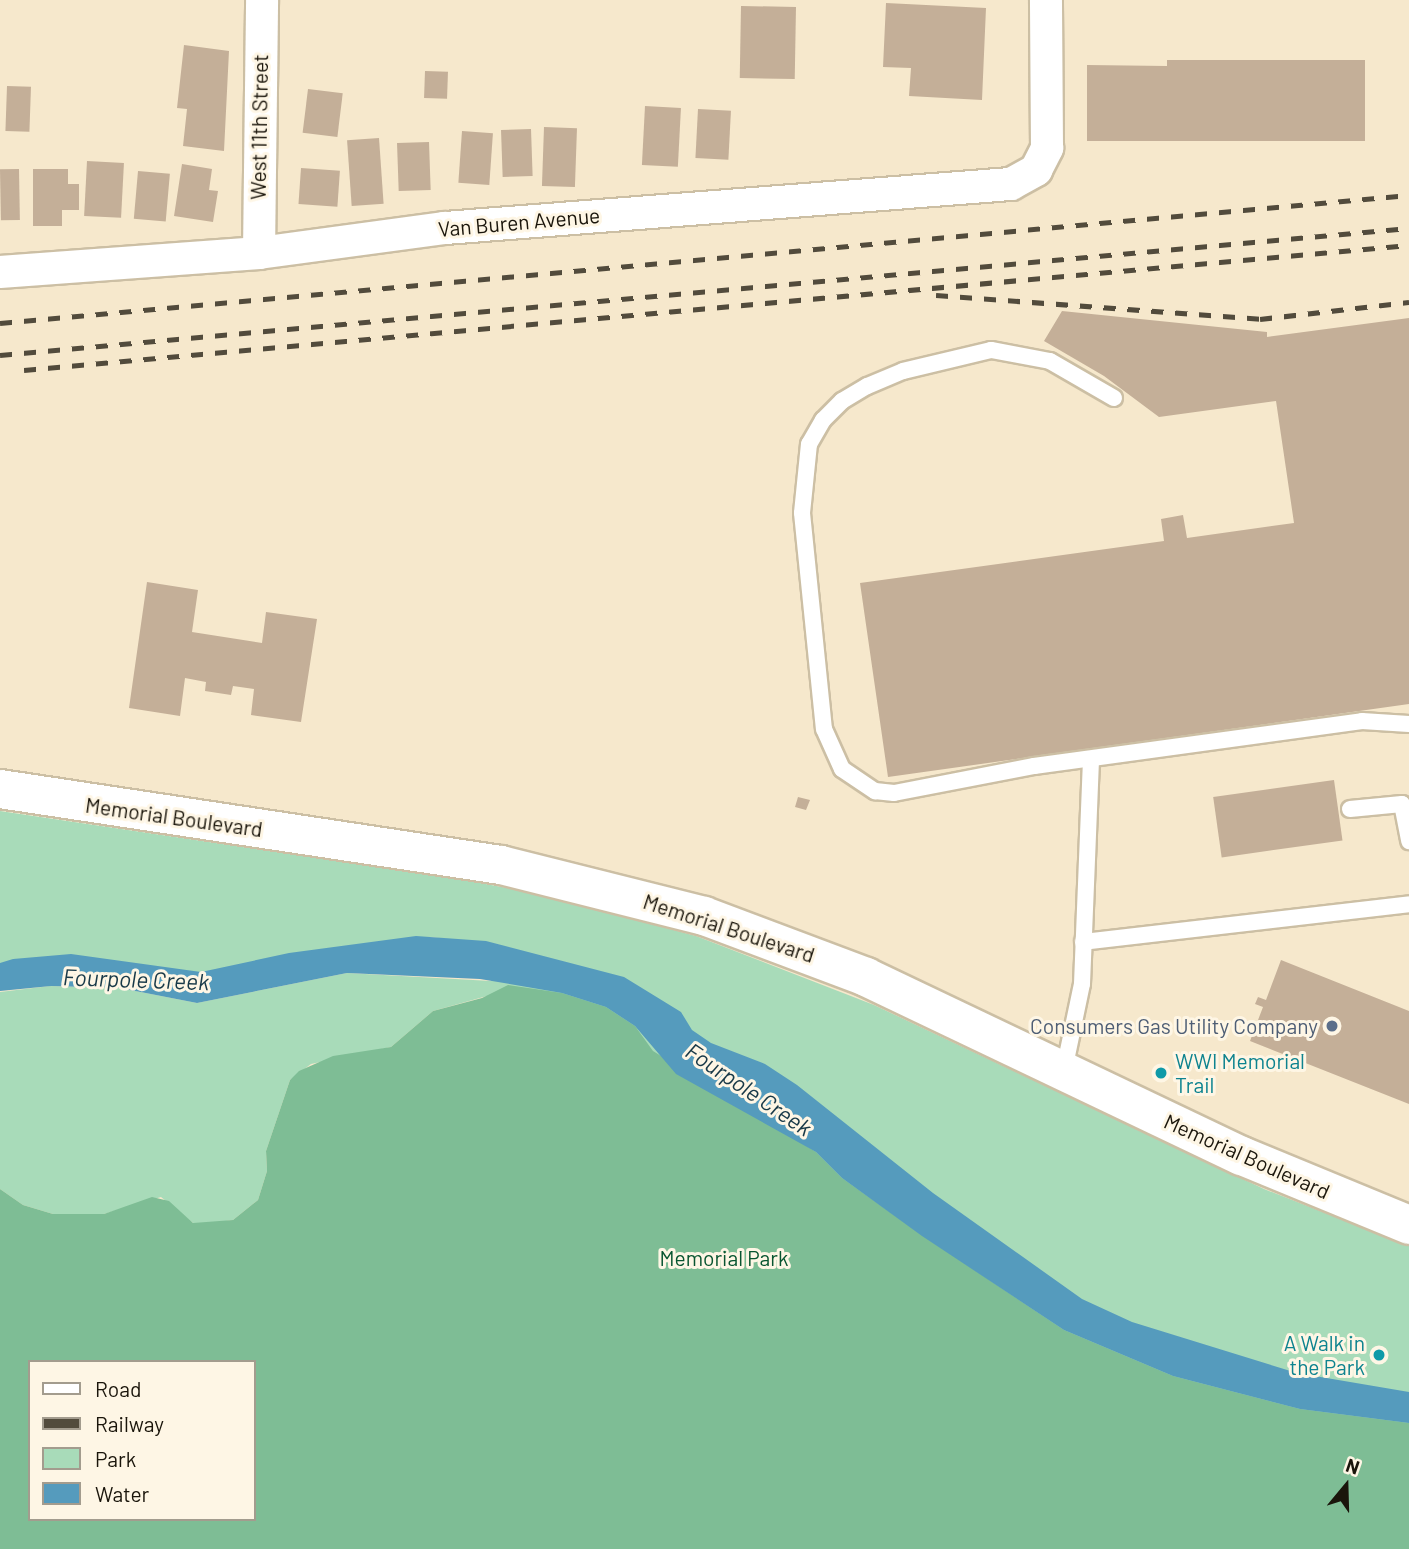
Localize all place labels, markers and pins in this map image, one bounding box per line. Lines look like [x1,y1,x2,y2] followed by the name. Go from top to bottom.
[1030,1013,1318,1039] place label: Consumers Gas Utility Company
[1324,1018,1340,1034] marker: Consumers Gas Utility Company
[1175,1048,1305,1098] place label: WWI Memorial Trail
[1153,1065,1169,1081] marker: WWI Memorial Trail
[1284,1330,1365,1380] place label: A Walk in the Park
[1371,1347,1387,1363] marker: A Walk in the Park

